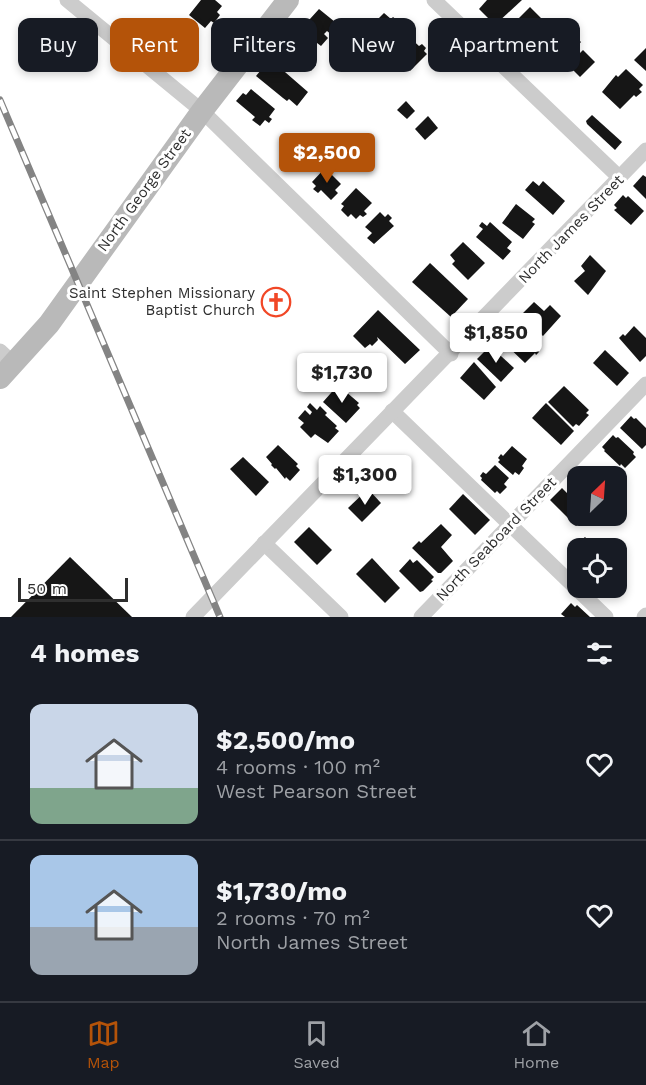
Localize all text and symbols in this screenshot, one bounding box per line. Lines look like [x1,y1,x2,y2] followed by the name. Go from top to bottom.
[18,18,98,72] chip: Buy
[110,18,199,72] chip: Rent
[211,18,317,72] chip: Filters
[329,18,416,72] chip: New
[428,18,580,72] chip: Apartment
[93,125,195,255] street label: North George Street
[278,133,376,184] pin: $2,500
[293,140,361,164] text: $2,500
[515,171,628,287] street label: North James Street
[69,284,255,319] place label: Saint Stephen Missionary Baptist Church
[260,286,292,318] church icon: Saint Stephen Missionary Baptist Church
[447,313,545,364] pin: $1,850
[464,320,528,344] text: $1,850
[293,353,391,404] pin: $1,730
[311,360,373,384] text: $1,730
[316,455,414,506] pin: $1,300
[333,462,397,486] text: $1,300
[567,466,627,526] north arrow
[567,466,627,598] map controls
[432,473,560,605] street label: North Seaboard Street
[567,538,627,598] button: locate
[18,575,128,602] scale bar
[27,579,67,598] text: 50 m
[583,637,616,670] icon: filters
[30,638,139,668] text: 4 homes
[216,725,355,755] text: $2,500/mo
[78,728,150,800] icon: home
[583,748,616,781] icon: heart
[216,755,380,779] text: 4 rooms · 100 m²
[216,779,416,803] text: West Pearson Street
[216,876,347,906] text: $1,730/mo
[78,879,150,951] icon: home
[583,899,616,932] icon: heart
[216,906,370,930] text: 2 rooms · 70 m²
[216,930,408,954] text: North James Street
[87,1017,120,1072] tab: Map
[293,1017,340,1072] tab: Saved
[513,1017,559,1072] tab: Home

